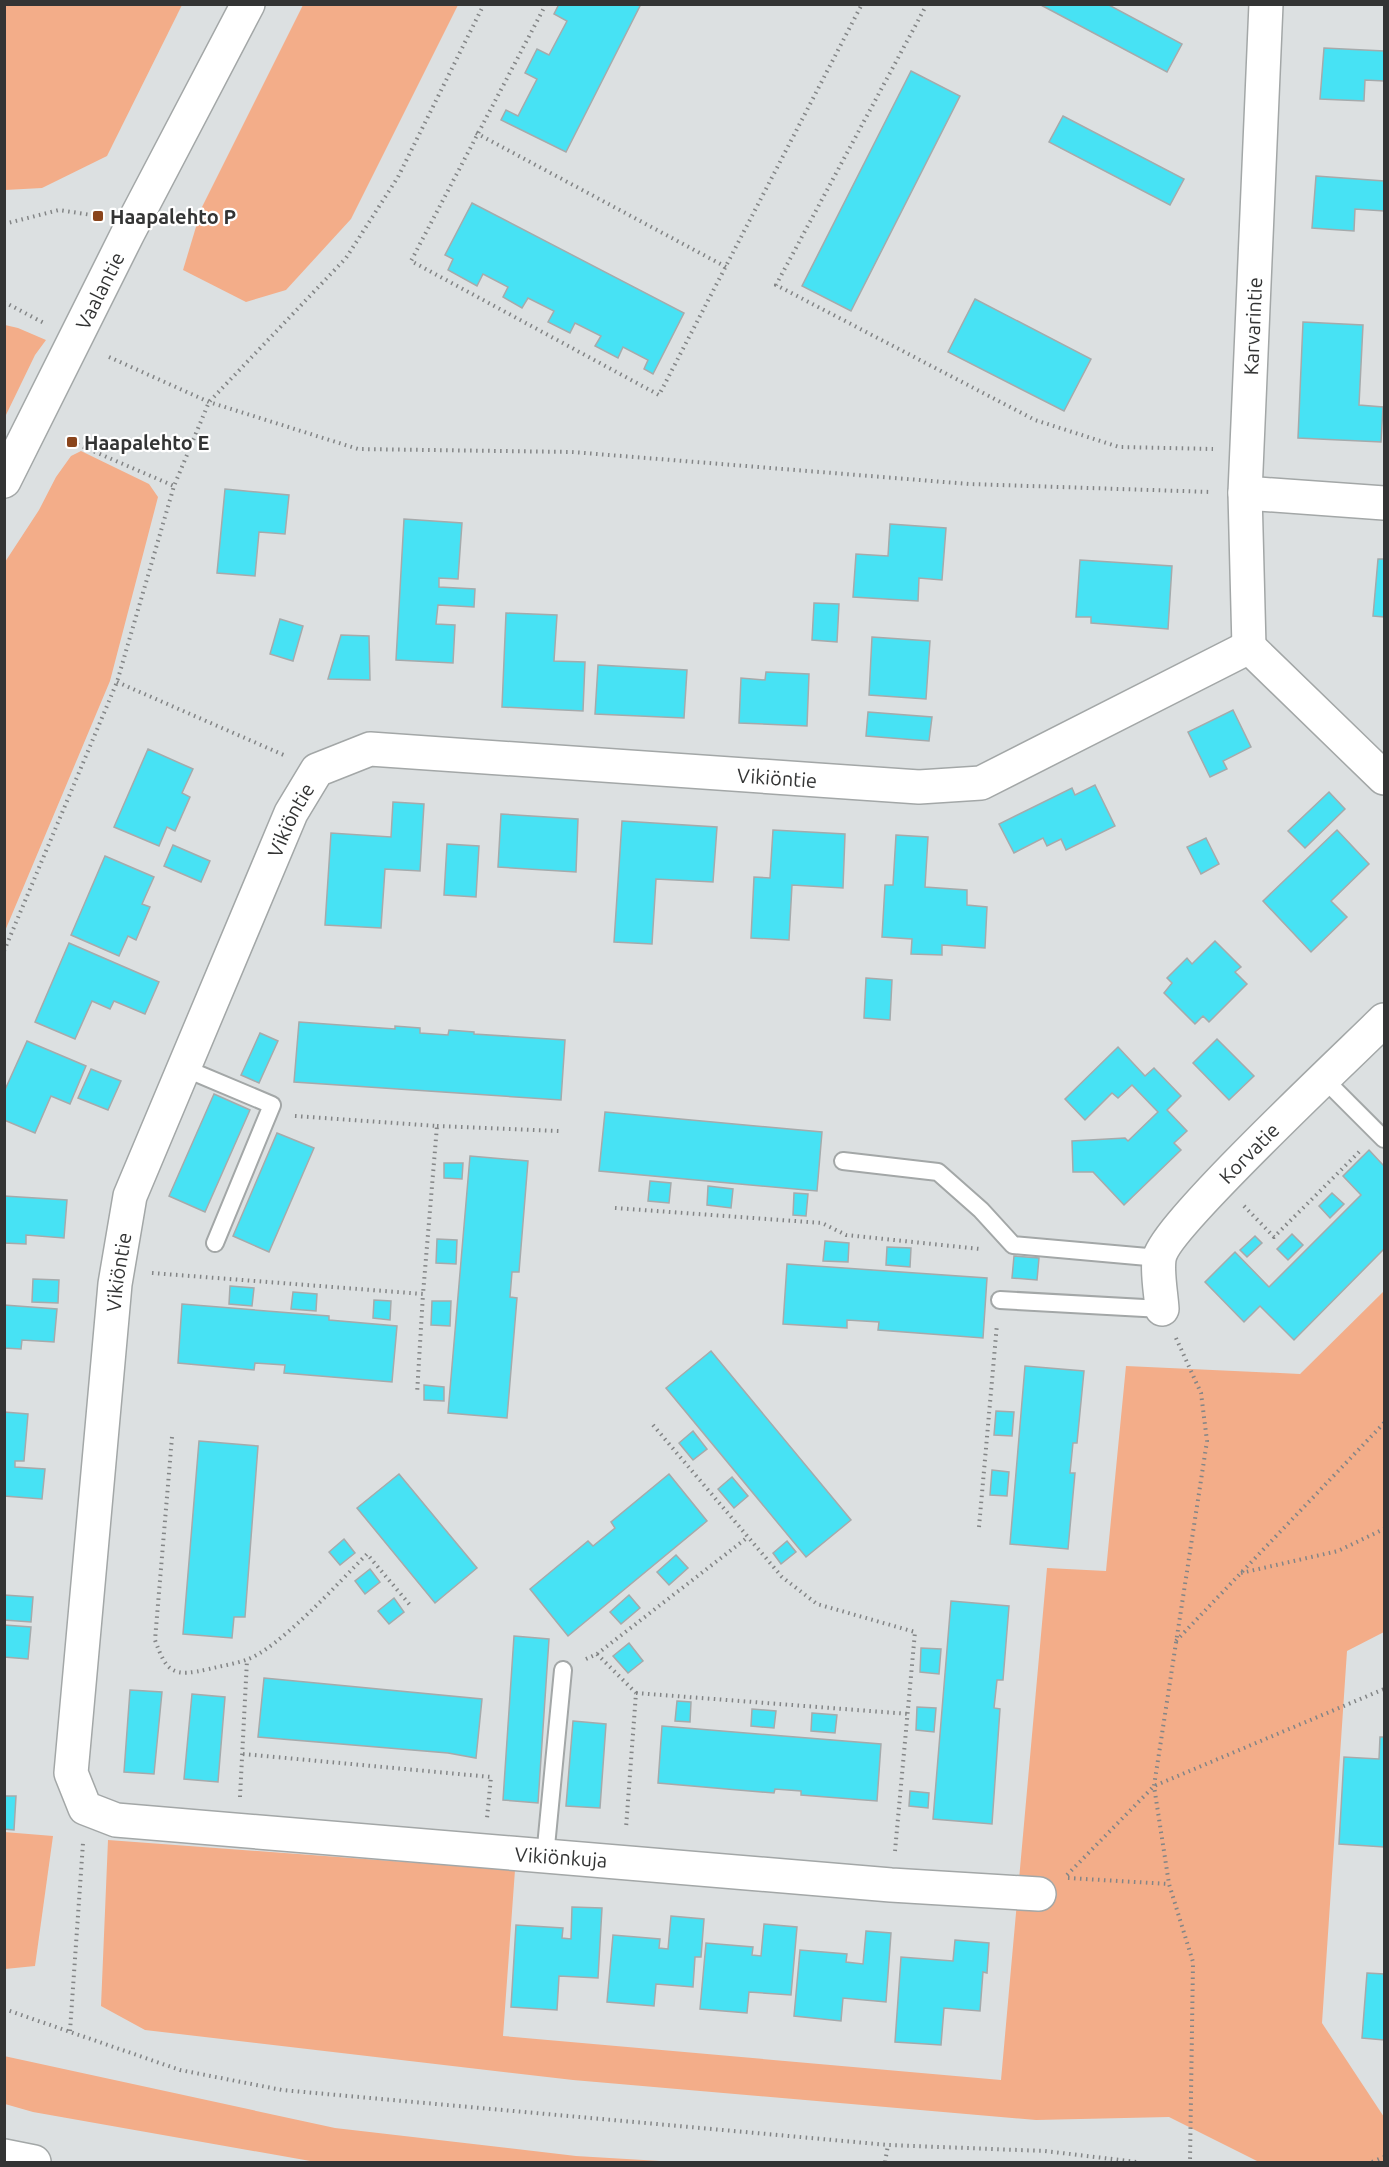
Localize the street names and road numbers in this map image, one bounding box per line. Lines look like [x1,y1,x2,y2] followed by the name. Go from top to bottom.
[70,248,128,333] street label: Vaalantie
[1239,277,1266,376] street label: Karvarintie
[736,763,818,791] street label: Vikiöntie
[262,778,318,861] street label: Vikiöntie
[1214,1118,1283,1188] street label: Korvatie
[101,1231,135,1313] street label: Vikiöntie
[514,1842,608,1872] street label: Vikiönkuja

